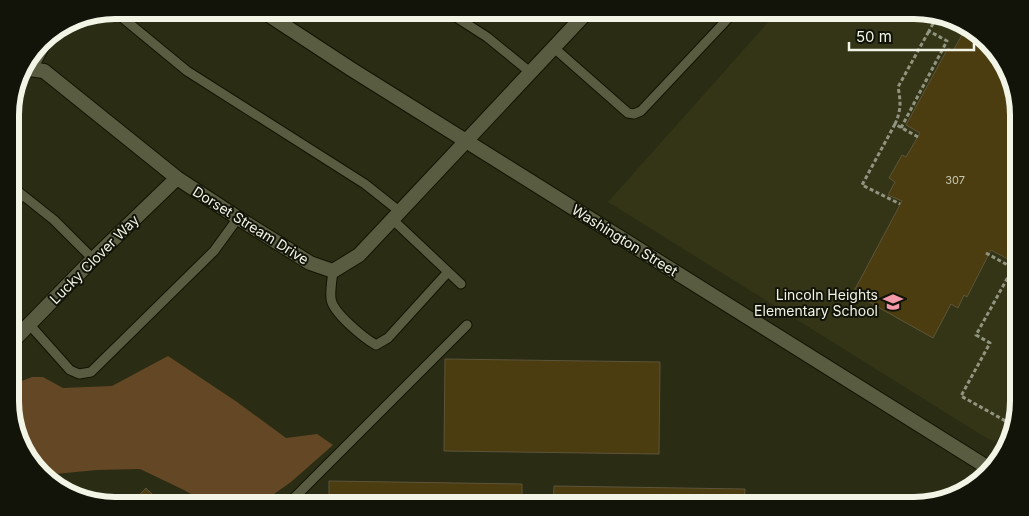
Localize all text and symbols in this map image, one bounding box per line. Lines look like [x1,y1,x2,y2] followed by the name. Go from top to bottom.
[849,20,974,52] scale bar
[856,27,892,46] text: 50 m
[945,173,965,187] house number: 307
[190,182,312,268] street label: Dorset Stream Drive
[569,201,681,280] street label: Washington Street
[46,211,142,307] street label: Lucky Clover Way
[754,286,878,319] place label: Lincoln Heights Elementary School
[882,291,904,313] school or university icon: Lincoln Heights Elementary School

